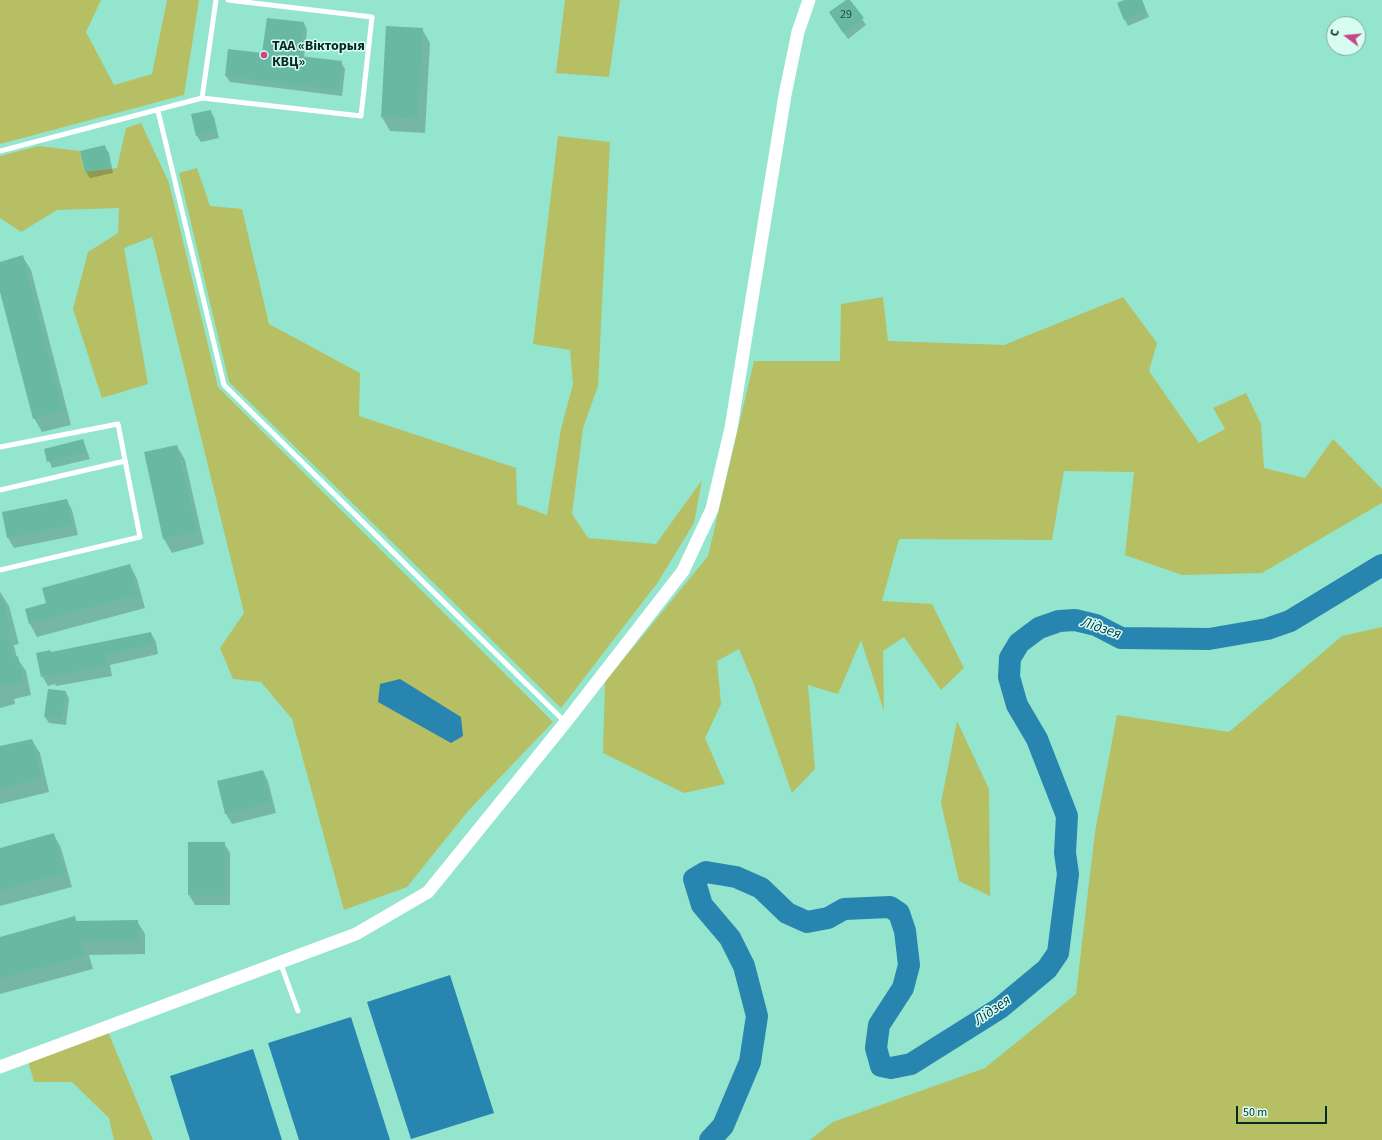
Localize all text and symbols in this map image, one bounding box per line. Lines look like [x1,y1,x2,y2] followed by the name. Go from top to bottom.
[840,8,852,22] house number: 29
[1326,16,1366,56] north arrow
[1327,28,1343,38] text: С
[272,39,365,72] place label: ТАА «Вікторыя КВЦ»
[259,50,269,60] marker: ТАА «Вікторыя КВЦ»
[1079,614,1123,644] water label: Лідзея
[971,992,1015,1030] water label: Лідзея
[1238,1098,1329,1124] scale bar
[1243,1104,1267,1121] text: 50 m

